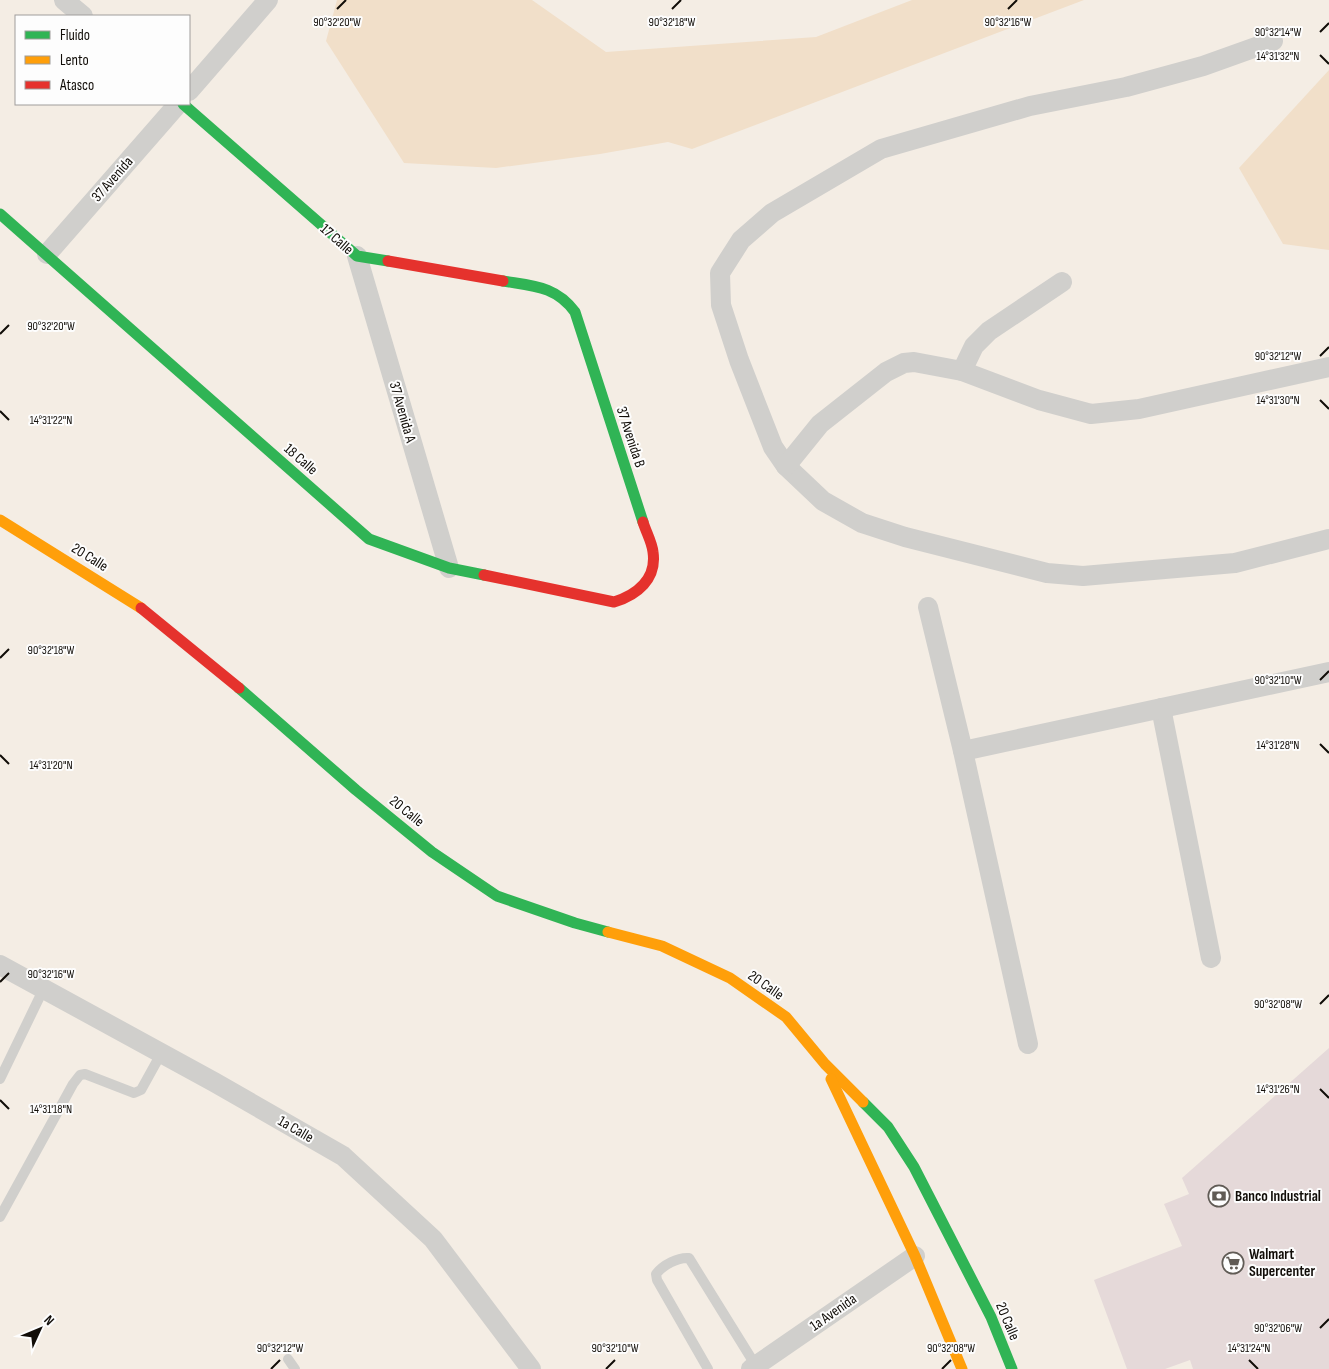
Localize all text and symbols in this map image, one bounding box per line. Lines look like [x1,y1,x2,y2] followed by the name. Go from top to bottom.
[15,15,190,105] legend
[313,15,361,30] text: 90°32'20"W
[649,15,696,30] text: 90°32'18"W
[985,15,1032,30] text: 90°32'16"W
[1255,25,1302,40] text: 90°32'14"W
[60,26,90,45] text: Fluido
[1257,49,1299,64] text: 14°31'32"N
[60,51,89,70] text: Lento
[59,76,94,95] text: Atasco
[88,153,137,206] street label: 37 Avenida
[316,220,357,259] street label: 17 Calle
[27,319,75,334] text: 90°32'20"W
[1255,349,1302,364] text: 90°32'12"W
[385,379,420,445] street label: 37 Avenida A
[1256,393,1300,408] text: 14°31'30"N
[612,404,649,470] street label: 37 Avenida B
[30,413,72,428] text: 14°31'22"N
[280,440,321,479] street label: 18 Calle
[68,539,112,576] street label: 20 Calle
[28,643,75,658] text: 90°32'18"W
[1255,673,1302,688] text: 90°32'10"W
[1257,738,1299,753] text: 14°31'28"N
[29,758,73,773] text: 14°31'20"N
[385,792,428,831] street label: 20 Calle
[744,966,787,1005] street label: 20 Calle
[28,967,75,982] text: 90°32'16"W
[1254,997,1302,1012] text: 90°32'08"W
[1256,1082,1300,1097] text: 14°31'26"N
[30,1102,72,1117] text: 14°31'18"N
[275,1112,317,1147] street label: 1a Calle
[1207,1184,1231,1208] bank icon: Banco Industrial
[1235,1187,1321,1206] place label: Banco Industrial
[1249,1245,1315,1281] place label: Walmart Supercenter
[1221,1251,1245,1275] supermarket icon: Walmart Supercenter
[806,1289,861,1335] street label: 1a Avenida
[991,1299,1024,1343] street label: 20 Calle
[15,1304,65,1354] north arrow
[40,1312,58,1329] text: N
[1254,1321,1302,1336] text: 90°32'06"W
[257,1341,304,1356] text: 90°32'12"W
[592,1341,639,1356] text: 90°32'10"W
[927,1341,975,1356] text: 90°32'08"W
[1228,1341,1270,1356] text: 14°31'24"N

